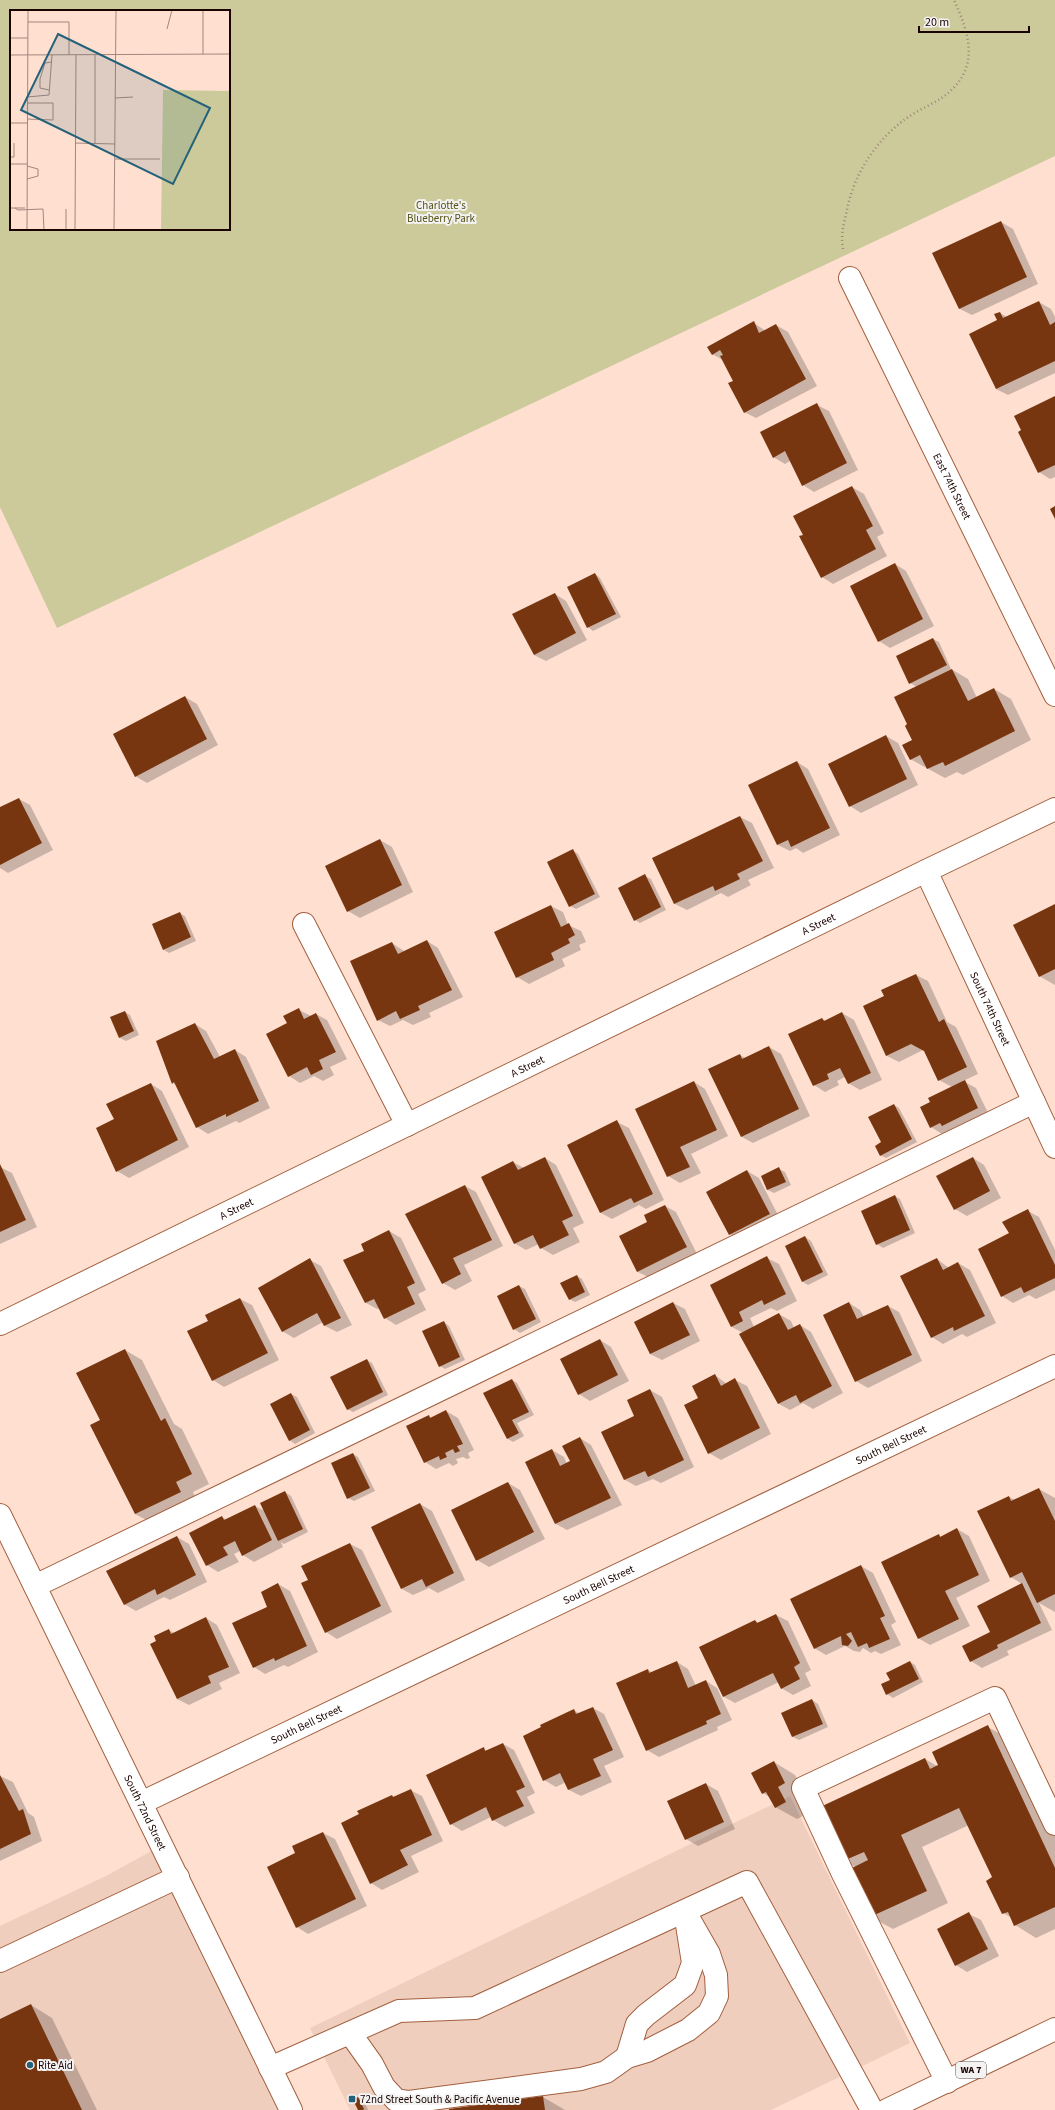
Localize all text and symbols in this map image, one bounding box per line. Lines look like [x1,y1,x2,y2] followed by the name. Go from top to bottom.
[919,8,1029,34] scale bar
[10,10,230,230] inset map
[925,14,949,31] text: 20 m
[407,198,476,226] park label: Charlotte's Blueberry Park
[930,451,975,522] street label: East 74th Street
[799,909,838,938] street label: A Street
[967,969,1014,1048] street label: South 74th Street
[508,1051,547,1081] street label: A Street
[217,1194,256,1223] street label: A Street
[853,1421,929,1468] street label: South Bell Street
[560,1561,637,1608] street label: South Bell Street
[268,1701,344,1747] street label: South Bell Street
[121,1772,170,1853] street label: South 72nd Street
[38,2058,73,2073] place label: Rite Aid
[25,2060,35,2070] marker: Rite Aid
[956,2062,986,2078] road number: WA 7
[360,2092,520,2107] place label: 72nd Street South & Pacific Avenue
[347,2094,357,2104] marker: 72nd Street South & Pacific Avenue

